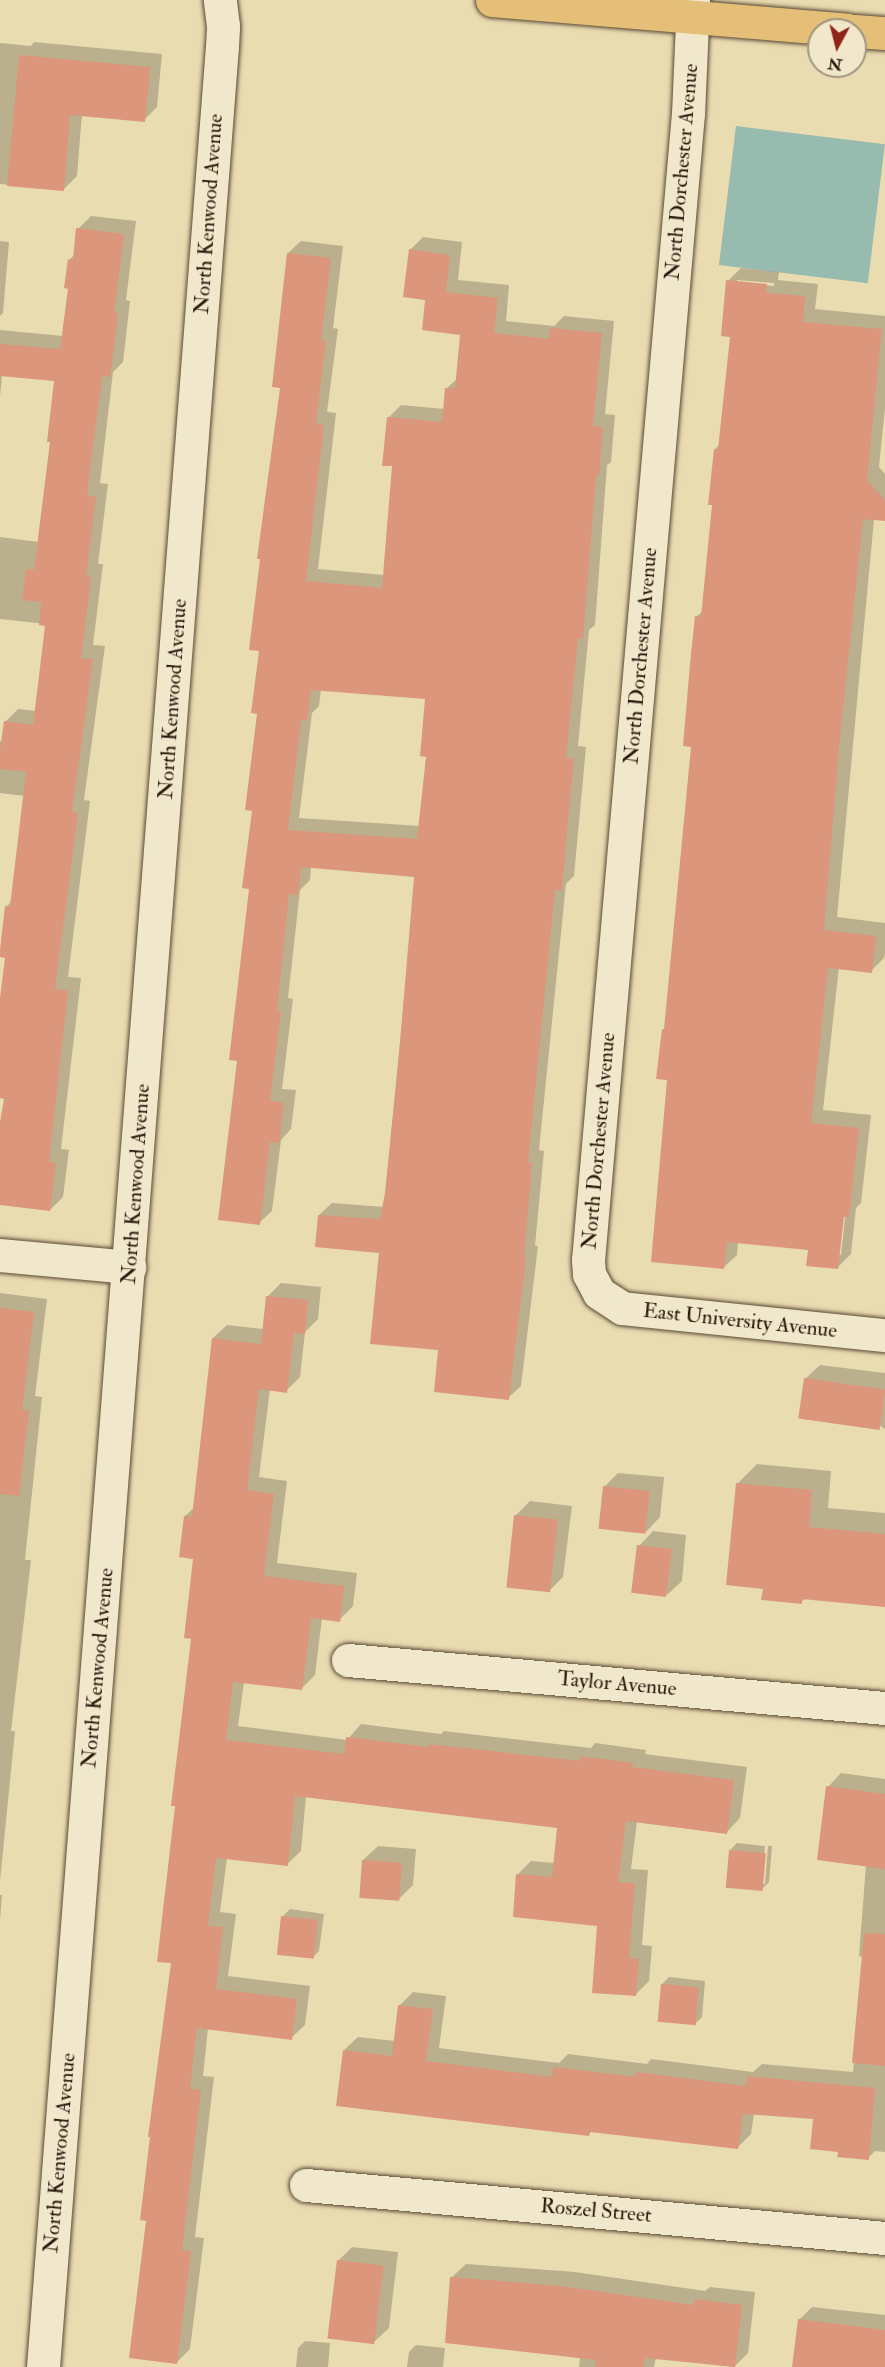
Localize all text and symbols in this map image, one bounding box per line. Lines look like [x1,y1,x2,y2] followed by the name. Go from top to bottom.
[807,18,867,78] north arrow
[827,53,843,75] text: N
[660,63,704,281] street label: North Dorchester Avenue
[189,113,229,315] street label: North Kenwood Avenue
[619,547,663,765] street label: North Dorchester Avenue
[153,598,193,800] street label: North Kenwood Avenue
[577,1032,621,1250] street label: North Dorchester Avenue
[116,1083,156,1285] street label: North Kenwood Avenue
[642,1298,838,1344] street label: East University Avenue
[77,1567,119,1769] street label: North Kenwood Avenue
[557,1666,677,1702] street label: Taylor Avenue
[39,2052,81,2254] street label: North Kenwood Avenue
[539,2194,653,2228] street label: Roszel Street

